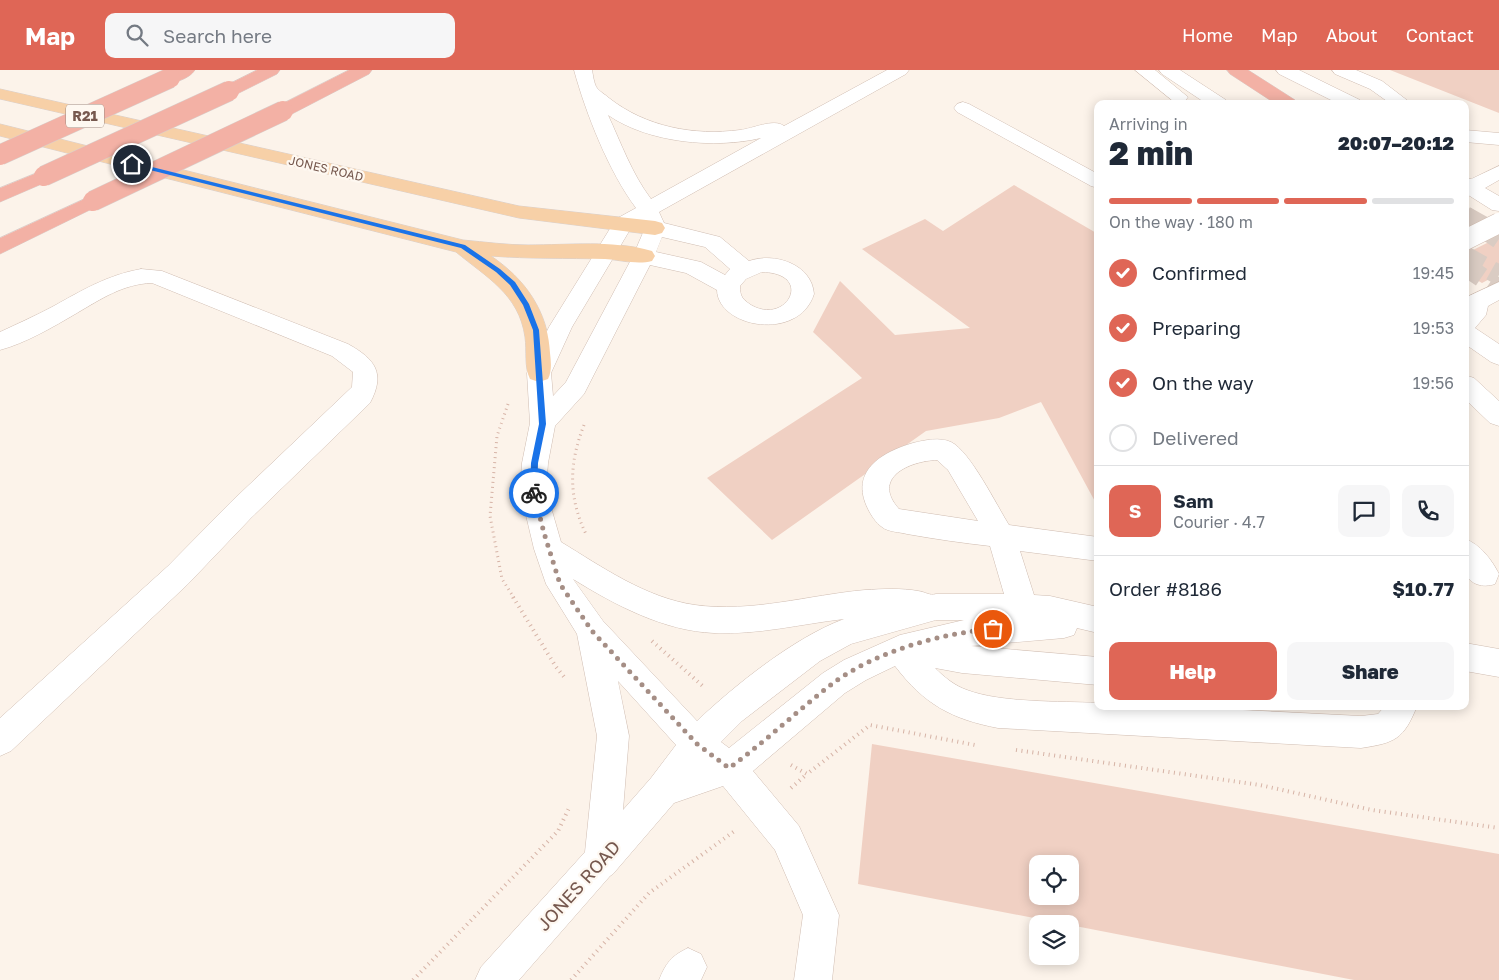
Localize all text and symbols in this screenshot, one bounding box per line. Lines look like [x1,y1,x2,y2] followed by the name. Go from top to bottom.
[105,13,455,58] search box
[25,21,75,50] text: Map
[123,21,151,49] icon: search
[163,24,272,47] text: Search here
[1182,24,1233,46] text: Home
[1261,24,1298,46] text: Map
[1326,24,1378,46] text: About
[1406,24,1474,46] text: Contact
[66,104,104,128] road number: R21
[1109,114,1188,134] text: Arriving in
[1338,131,1454,154] text: 20:07–20:12
[1109,134,1193,172] text: 2 min
[111,143,153,185] pin
[118,150,146,178] icon: home
[287,153,365,184] street label: JONES ROAD
[1109,212,1253,232] text: On the way · 180 m
[1109,259,1137,287] icon: check
[1152,261,1247,284] text: Confirmed
[1413,263,1454,283] text: 19:45
[1109,314,1137,342] icon: check
[1152,316,1241,339] text: Preparing
[1413,318,1454,338] text: 19:53
[1109,369,1137,397] icon: check
[1152,371,1254,394] text: On the way
[1413,373,1454,393] text: 19:56
[1152,426,1239,449] text: Delivered
[509,468,559,518] courier
[520,479,548,507] icon: bike
[1338,485,1390,537] button: chat
[1402,485,1454,537] button: phone
[1173,489,1213,512] text: Sam
[1129,499,1141,522] text: S
[1173,512,1265,532] text: Courier · 4.7
[1109,577,1222,600] text: Order #8186
[1392,577,1454,600] text: $10.77
[972,608,1014,650] pin
[979,615,1007,643] icon: bag
[1109,642,1277,700] button: Help
[1287,642,1454,700] button: Share
[532,836,625,935] street label: JONES ROAD
[1029,855,1079,965] map controls
[1029,855,1079,905] button: locate
[1029,915,1079,965] button: layers

